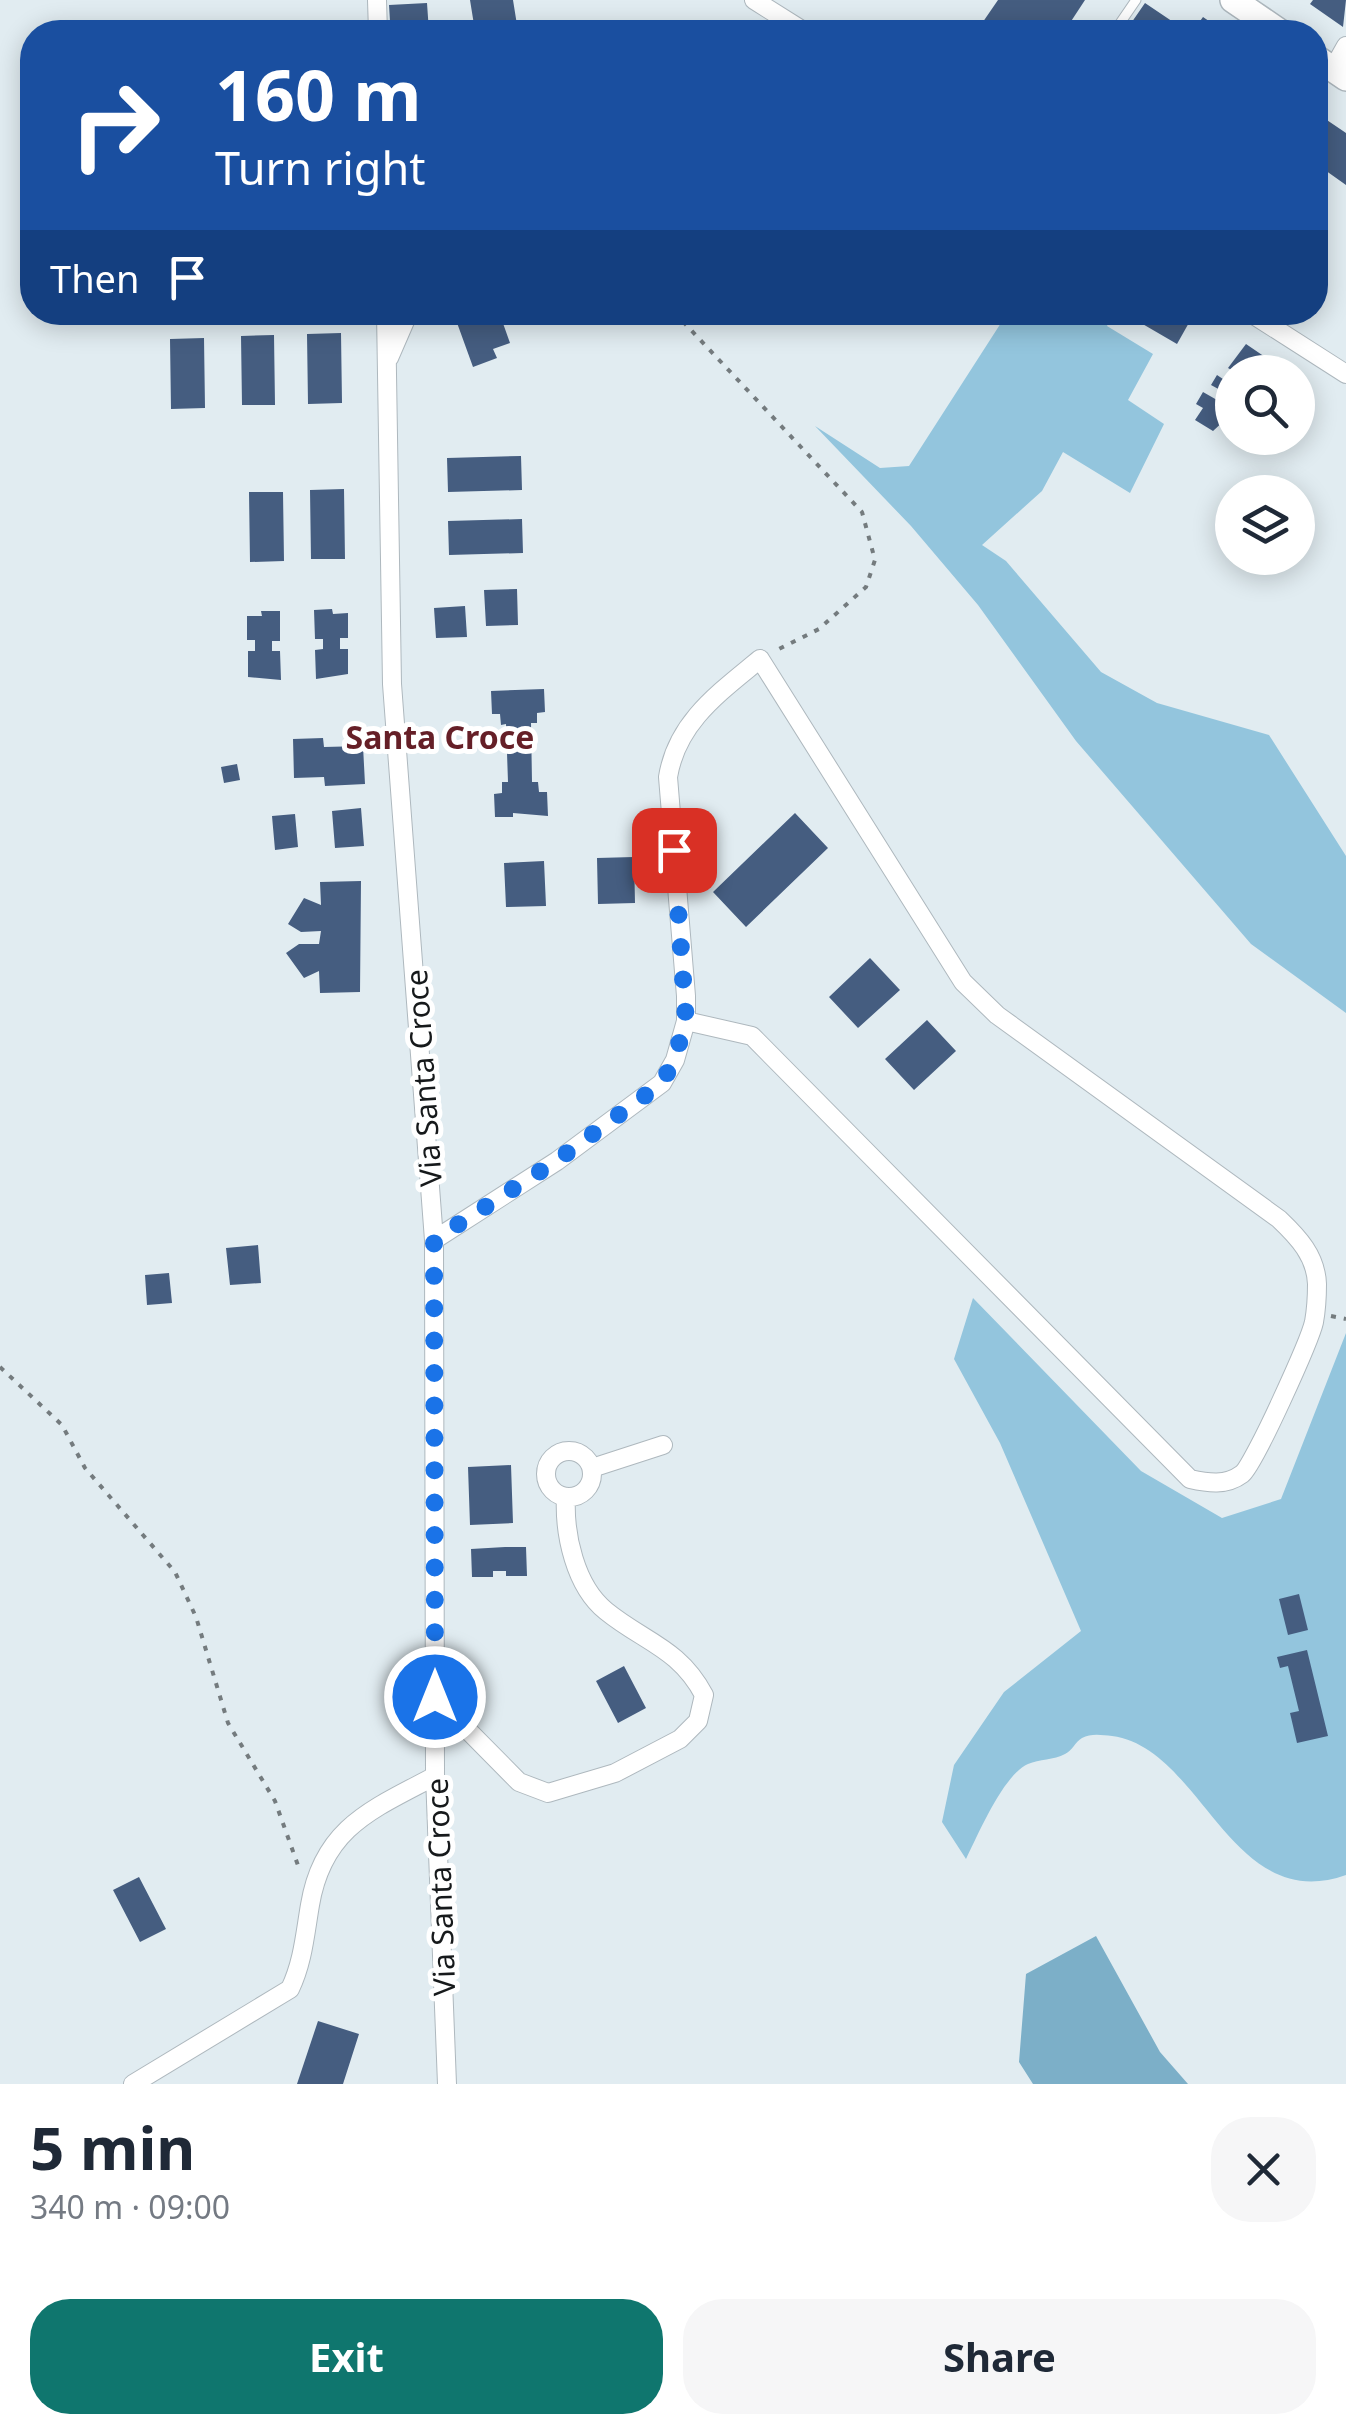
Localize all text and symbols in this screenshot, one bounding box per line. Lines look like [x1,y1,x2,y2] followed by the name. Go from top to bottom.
[215,46,422,142] text: 160 m
[50,60,180,190] icon: right
[215,137,426,198] text: Turn right
[160,250,215,305] icon: arrive
[50,252,140,304] text: Then
[1215,355,1315,575] map controls
[1215,355,1315,455] button: search
[1215,475,1315,575] button: layers
[346,715,534,758] district label: Santa Croce
[632,808,717,893] pin
[647,823,702,878] icon: arrive
[395,968,451,1188] street label: Via Santa Croce
[383,1645,487,1749] position arrow
[416,1777,464,1997] street label: Via Santa Croce
[30,2106,195,2188] text: 5 min
[1211,2117,1316,2222] button: close
[30,2185,230,2228] text: 340 m · 09:00
[30,2299,663,2414] button: Exit
[683,2299,1316,2414] button: Share

